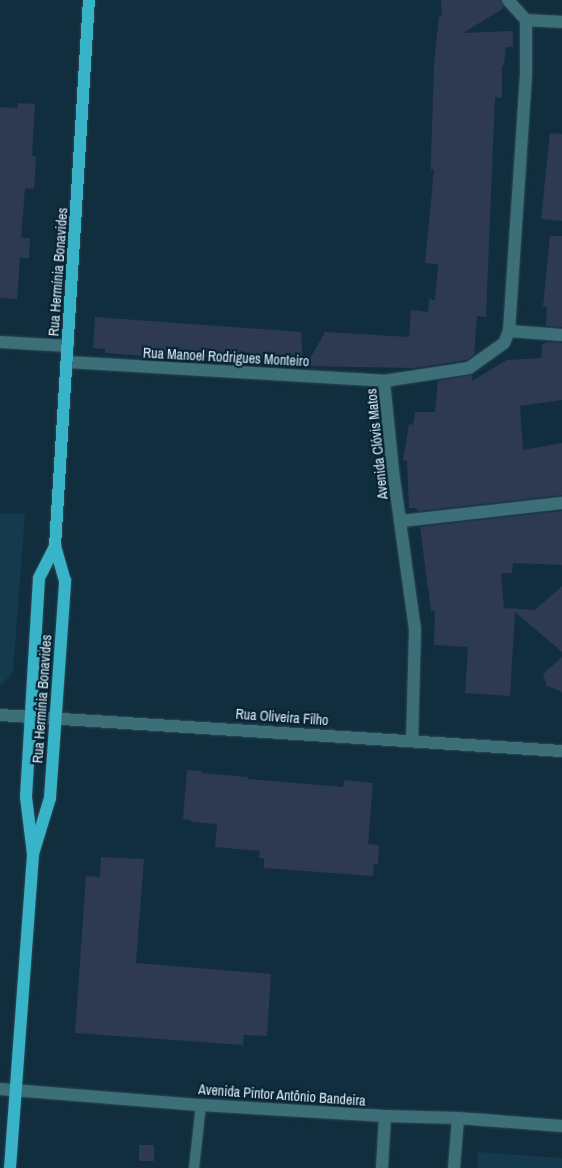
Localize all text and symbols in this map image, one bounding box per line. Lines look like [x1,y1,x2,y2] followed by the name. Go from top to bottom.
[45,207,71,337] street label: Rua Hermínia Bonavides
[142,344,310,370] street label: Rua Manoel Rodrigues Monteiro
[363,388,391,500] street label: Avenida Clóvis Matos
[29,634,55,764] street label: Rua Hermínia Bonavides
[235,705,329,729] street label: Rua Oliveira Filho
[197,1081,367,1109] street label: Avenida Pintor Antônio Bandeira

